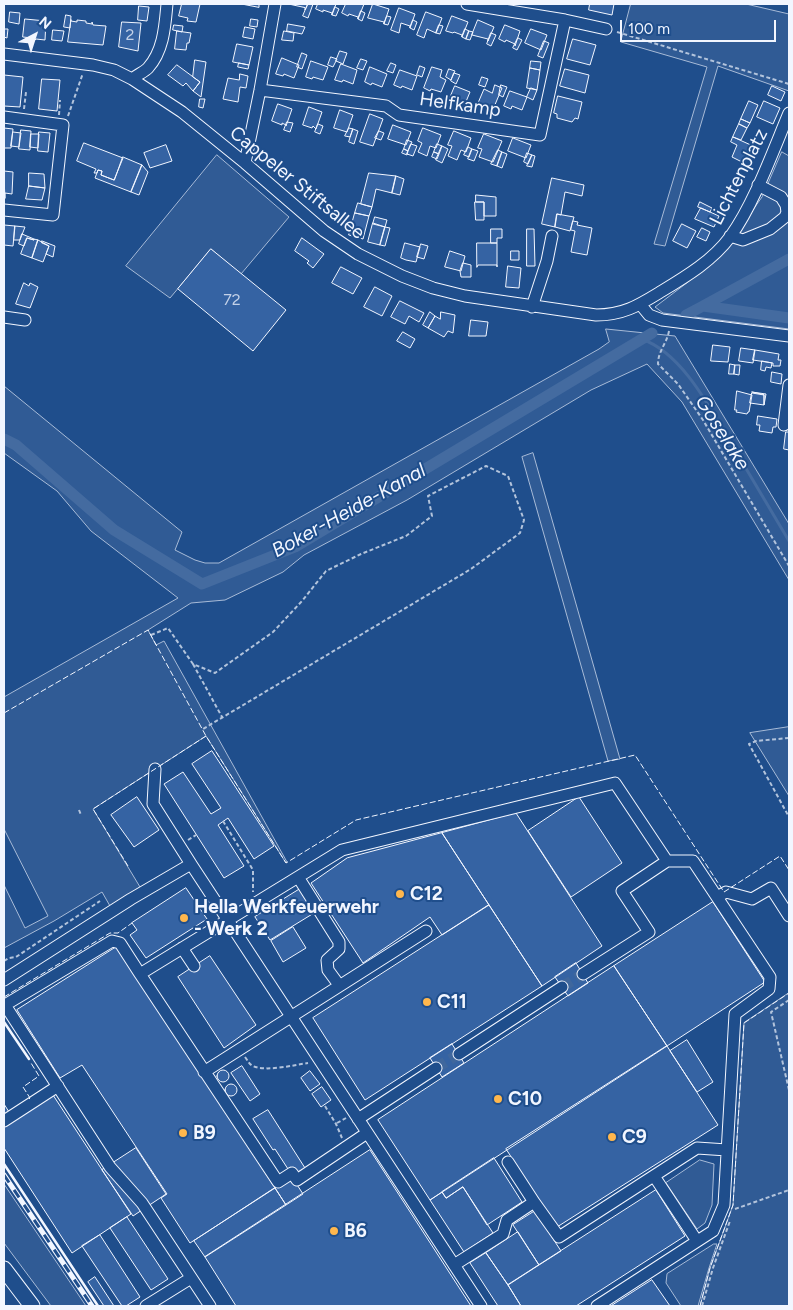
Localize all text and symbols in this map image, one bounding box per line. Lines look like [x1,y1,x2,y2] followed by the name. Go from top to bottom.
[10,10,60,60] north arrow
[623,10,779,42] scale bar
[35,13,55,33] text: N
[628,20,670,38] text: 100 m
[126,25,134,45] house number: 2
[418,88,502,122] street label: Helfkamp
[225,122,369,244] street label: Cappeler Stiftsallee
[705,125,773,229] street label: Lichtenplatz
[223,290,241,310] house number: 72
[690,391,754,475] water label: Goselake
[268,459,430,563] water label: Boker-Heide-Kanal
[410,883,443,905] place label: C12
[394,888,406,900] marker: C12
[194,896,379,940] place label: Hella Werkfeuerwehr - Werk 2
[178,912,190,924] marker: Hella Werkfeuerwehr - Werk 2
[437,991,467,1013] place label: C11
[421,996,433,1008] marker: C11
[508,1088,542,1110] place label: C10
[492,1093,504,1105] marker: C10
[193,1122,216,1144] place label: B9
[622,1126,647,1148] place label: C9
[177,1127,189,1139] marker: B9
[606,1131,618,1143] marker: C9
[344,1220,367,1242] place label: B6
[328,1225,340,1237] marker: B6

